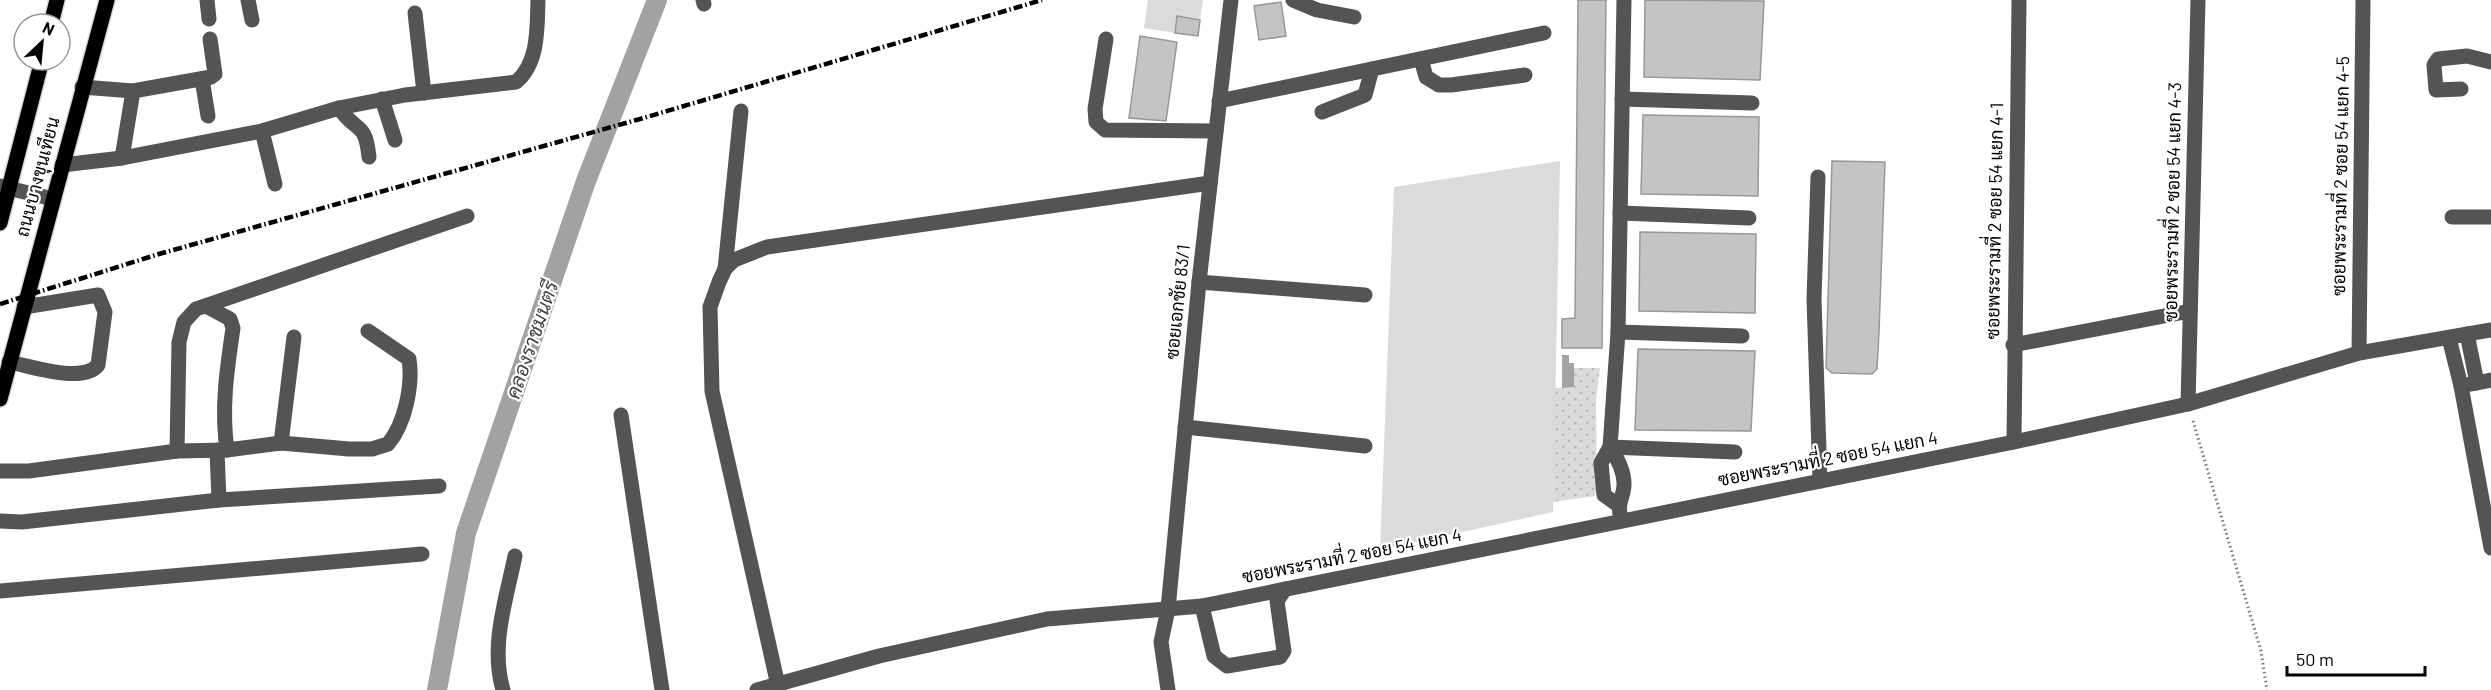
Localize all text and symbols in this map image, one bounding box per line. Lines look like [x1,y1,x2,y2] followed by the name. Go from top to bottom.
[12,12,72,72] north arrow
[40,17,58,39] text: N
[2323,56,2353,296] street label: ซอยพระรามที่ 2 ซอย 54 แยก 4-5
[2155,82,2185,322] street label: ซอยพระรามที่ 2 ซอย 54 แยก 4-3
[1977,102,2007,340] street label: ซอยพระรามที่ 2 ซอย 54 แยก 4-1
[9,114,66,240] street label: ถนนบางขุนเทียน
[1160,243,1194,360] street label: ซอยเอกชัย 83/1
[500,276,563,402] water label: คลองราชมนตรี
[1715,422,1940,490] street label: ซอยพระรามที่ 2 ซอย 54 แยก 4
[1239,519,1464,587] street label: ซอยพระรามที่ 2 ซอย 54 แยก 4
[2287,639,2425,677] scale bar
[2296,648,2334,670] text: 50 m

